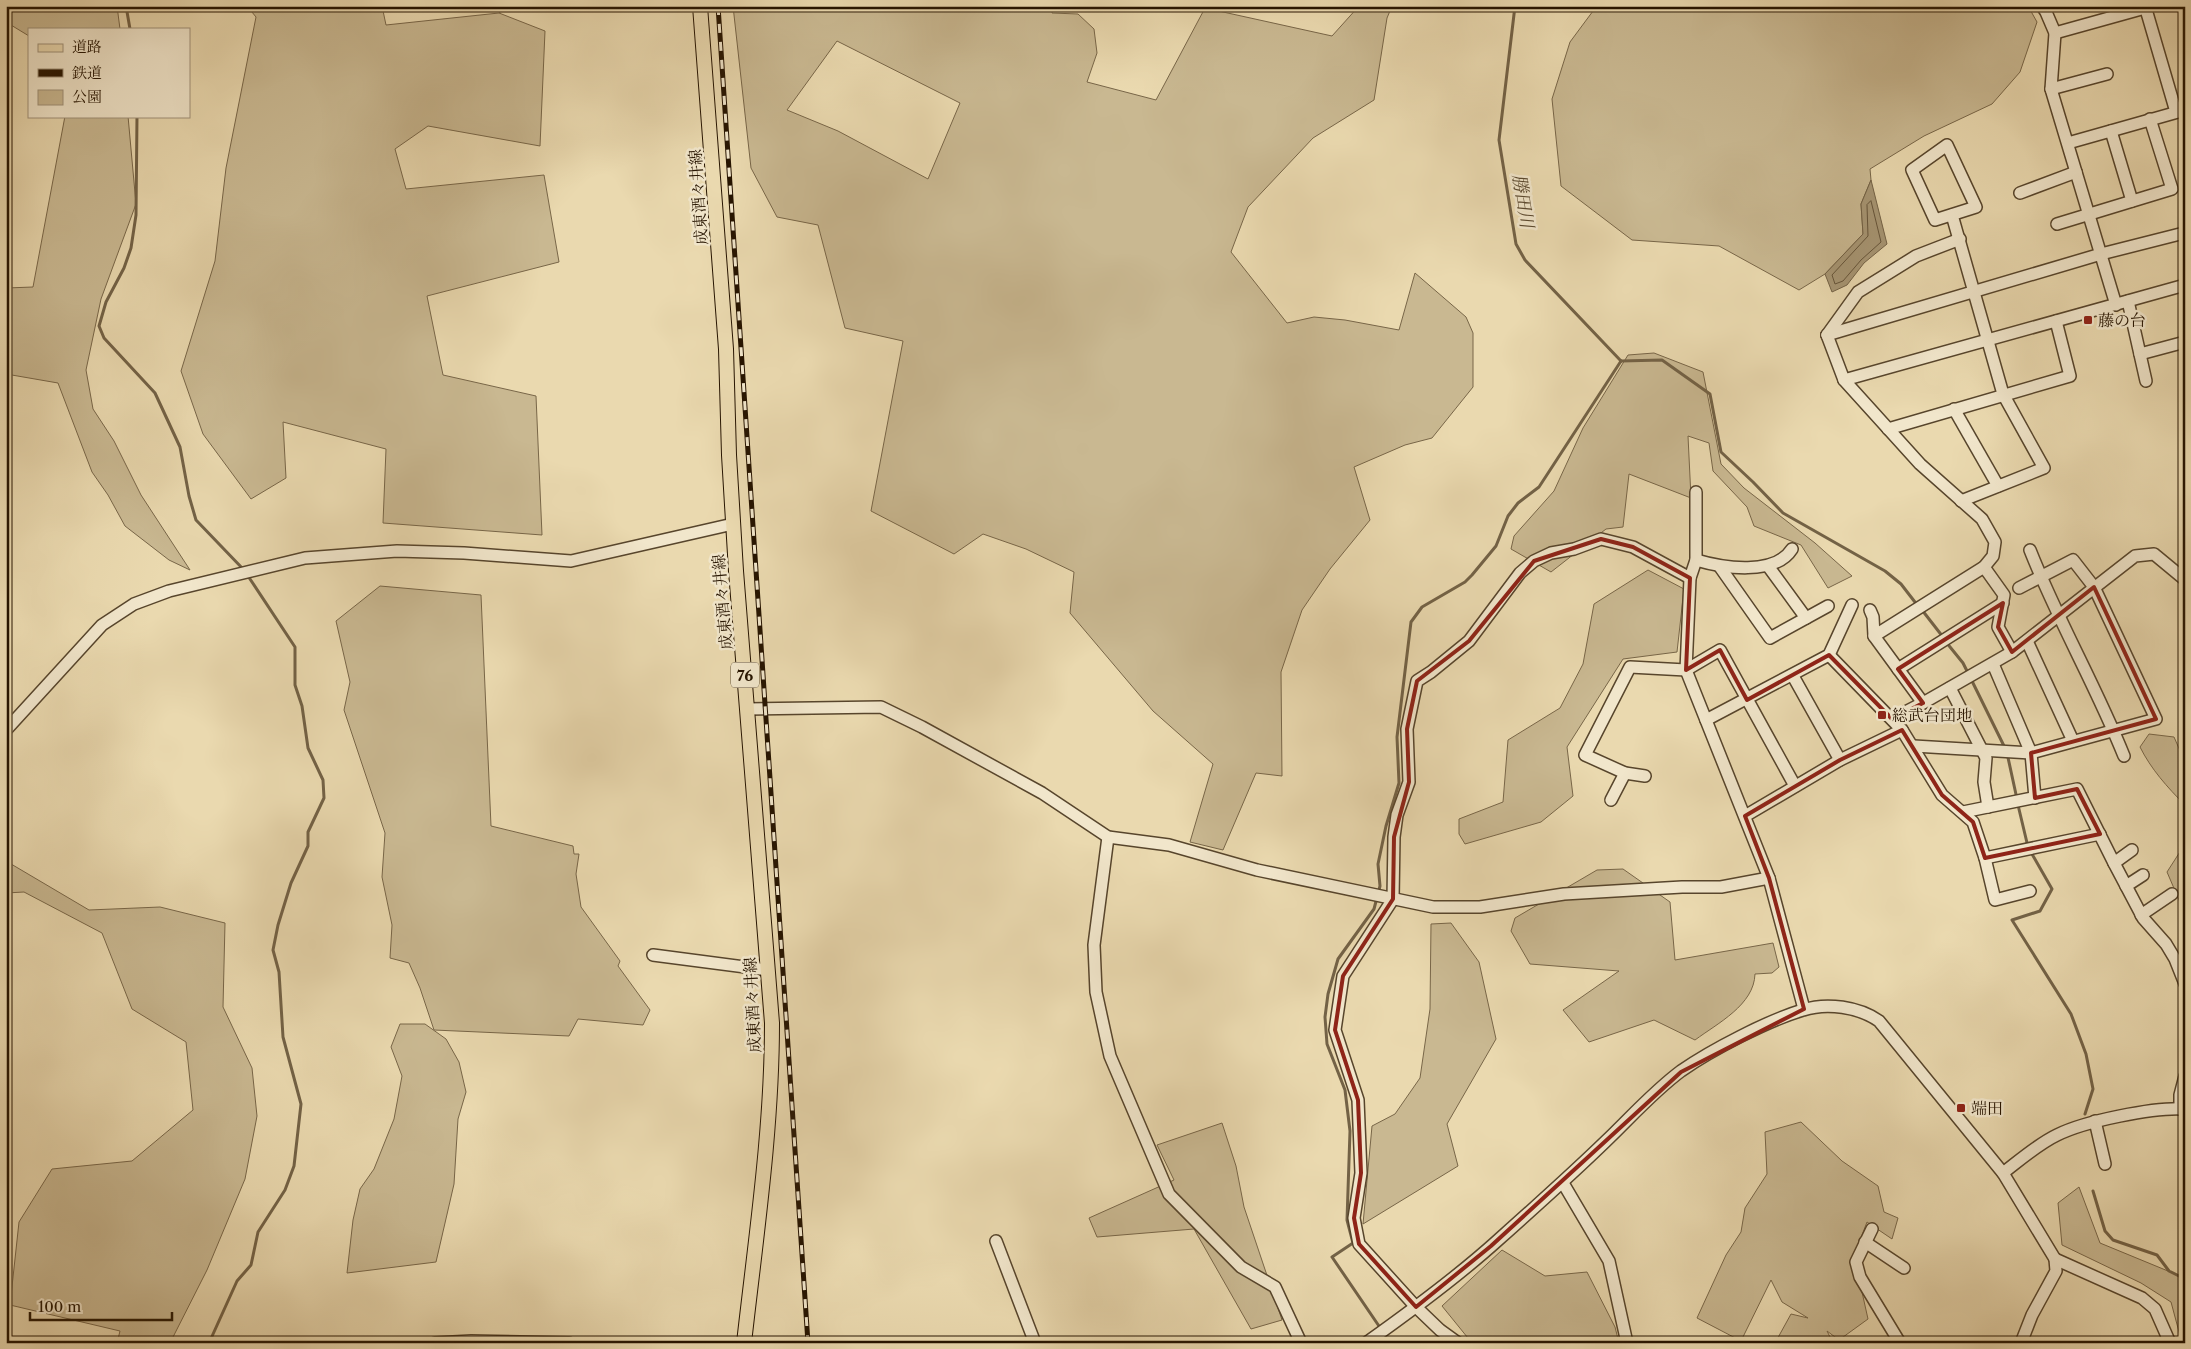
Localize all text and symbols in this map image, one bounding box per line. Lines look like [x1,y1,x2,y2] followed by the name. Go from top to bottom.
[28,28,190,118] legend
[72,37,102,56] text: 道路
[72,63,102,82] text: 鉄道
[72,87,102,106] text: 公園
[685,148,711,246] street label: 成東酒々井線
[1508,173,1538,231] water label: 勝田川
[2098,310,2146,330] place label: 藤の台
[2082,314,2094,326] marker: 藤の台
[708,553,736,651] street label: 成東酒々井線
[731,662,759,688] road number: 76
[1892,705,1972,725] place label: 総武台団地
[1876,709,1888,721] marker: 総武台団地
[740,957,764,1053] street label: 成東酒々井線
[1971,1098,2003,1118] place label: 端田
[1955,1102,1967,1114] marker: 端田
[30,1289,172,1321] scale bar
[38,1297,81,1316] text: 100 m

